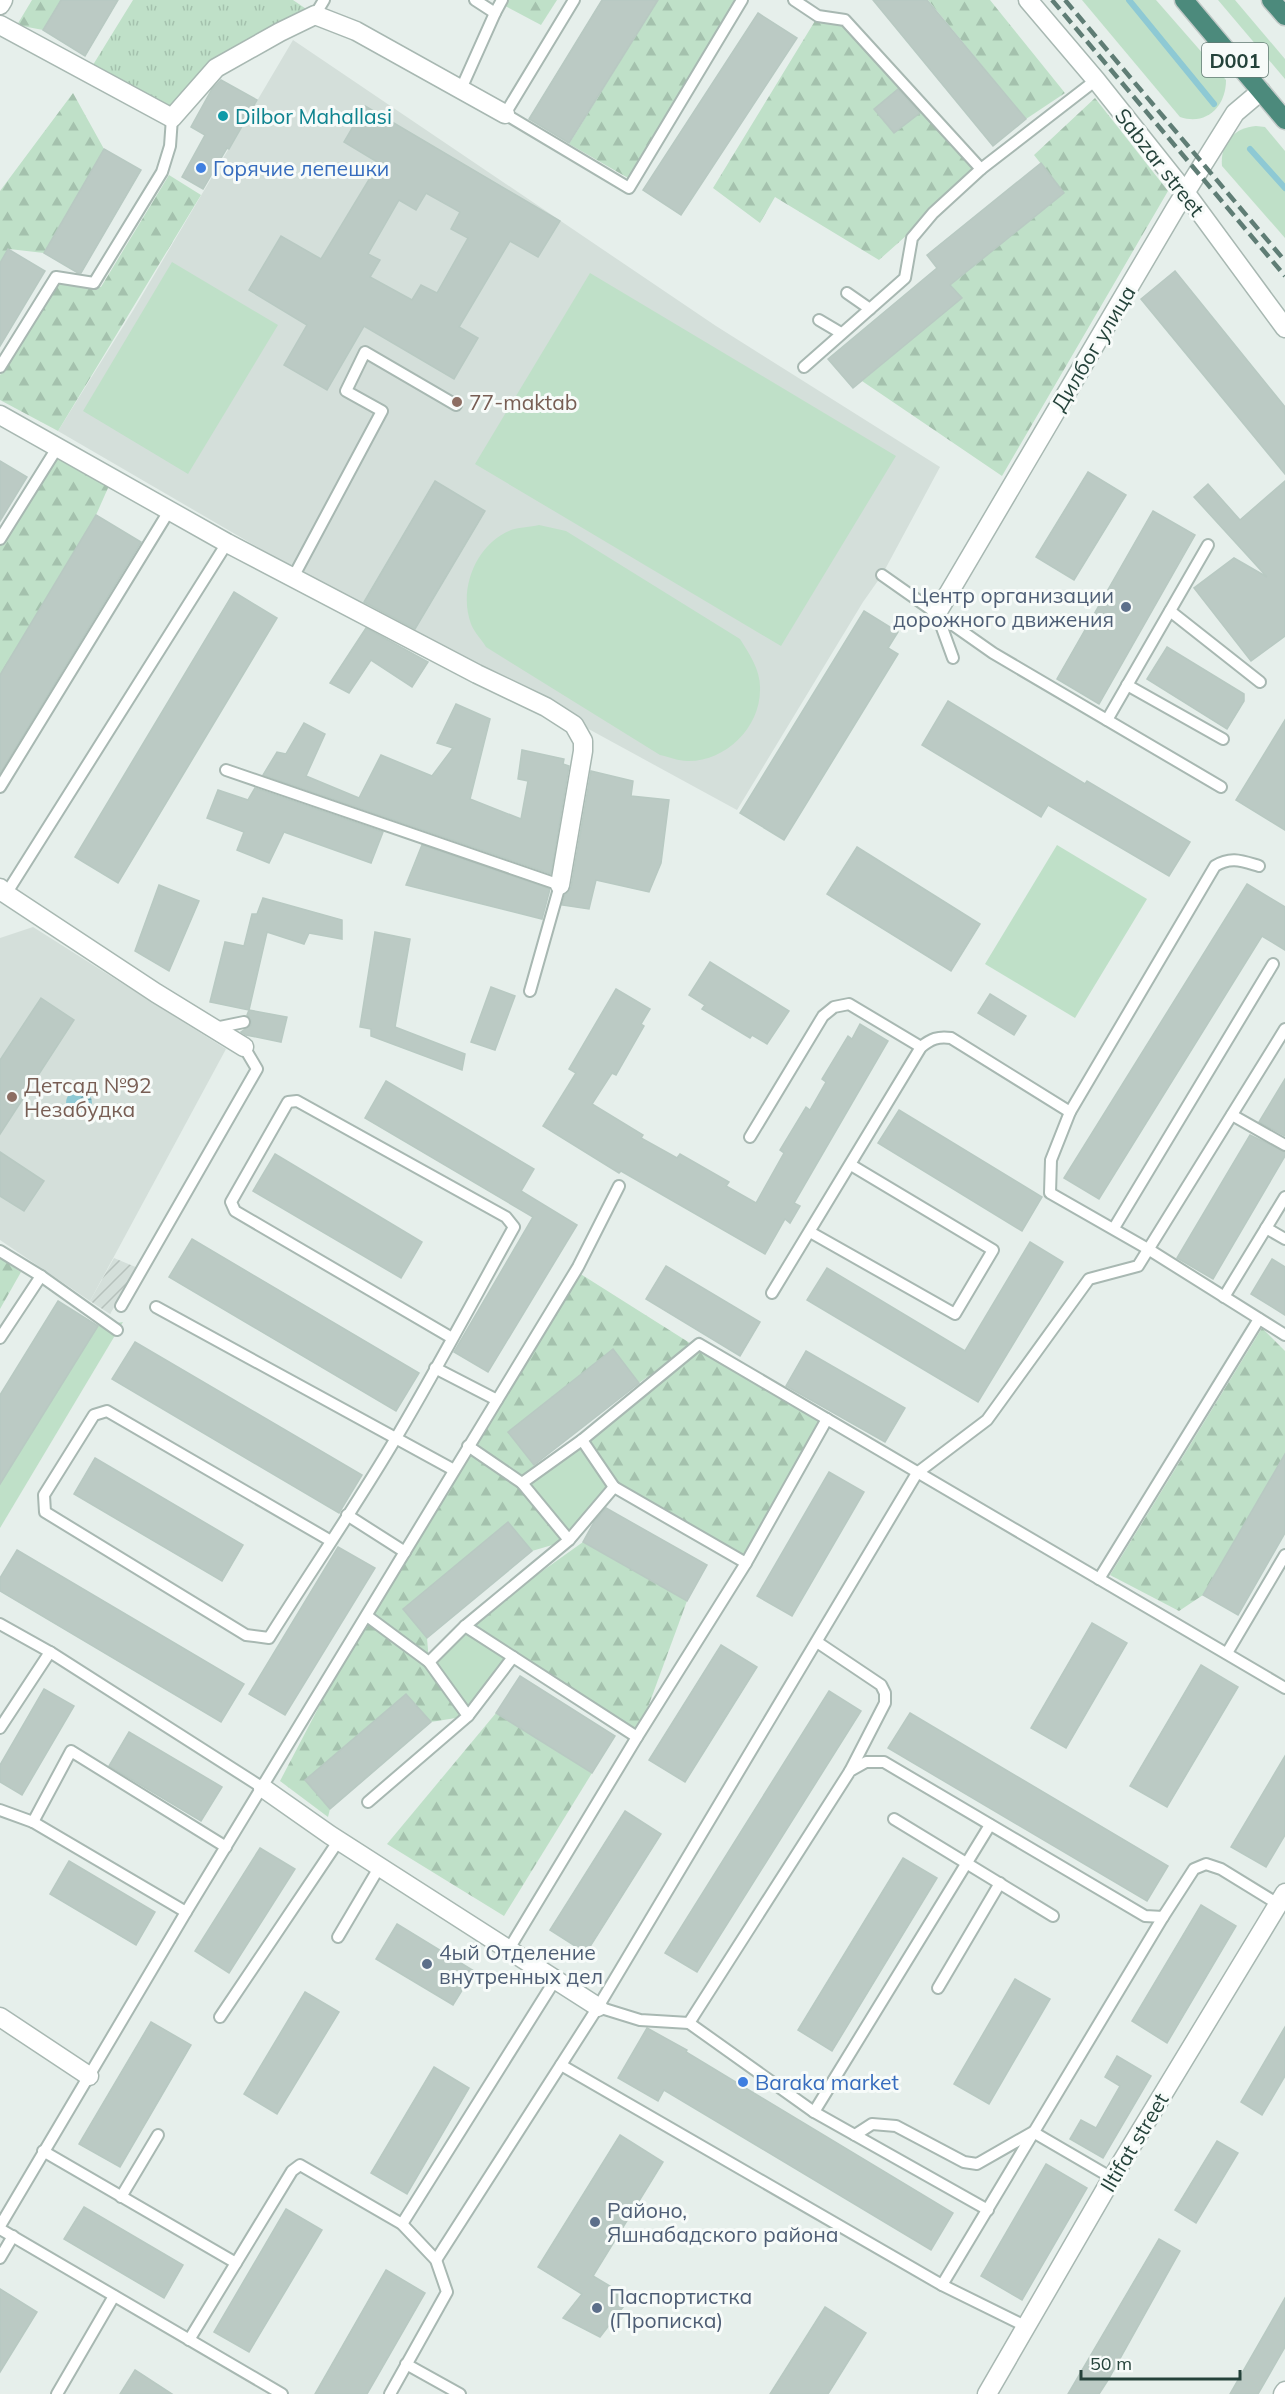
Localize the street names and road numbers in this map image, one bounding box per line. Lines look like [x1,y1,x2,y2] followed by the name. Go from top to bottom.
[1202,43,1268,77] road number: D001
[1110,103,1210,221] street label: Sabzar street
[1045,280,1141,416] street label: Дилбог улица
[1094,2088,1174,2196] street label: Iltifаt street

